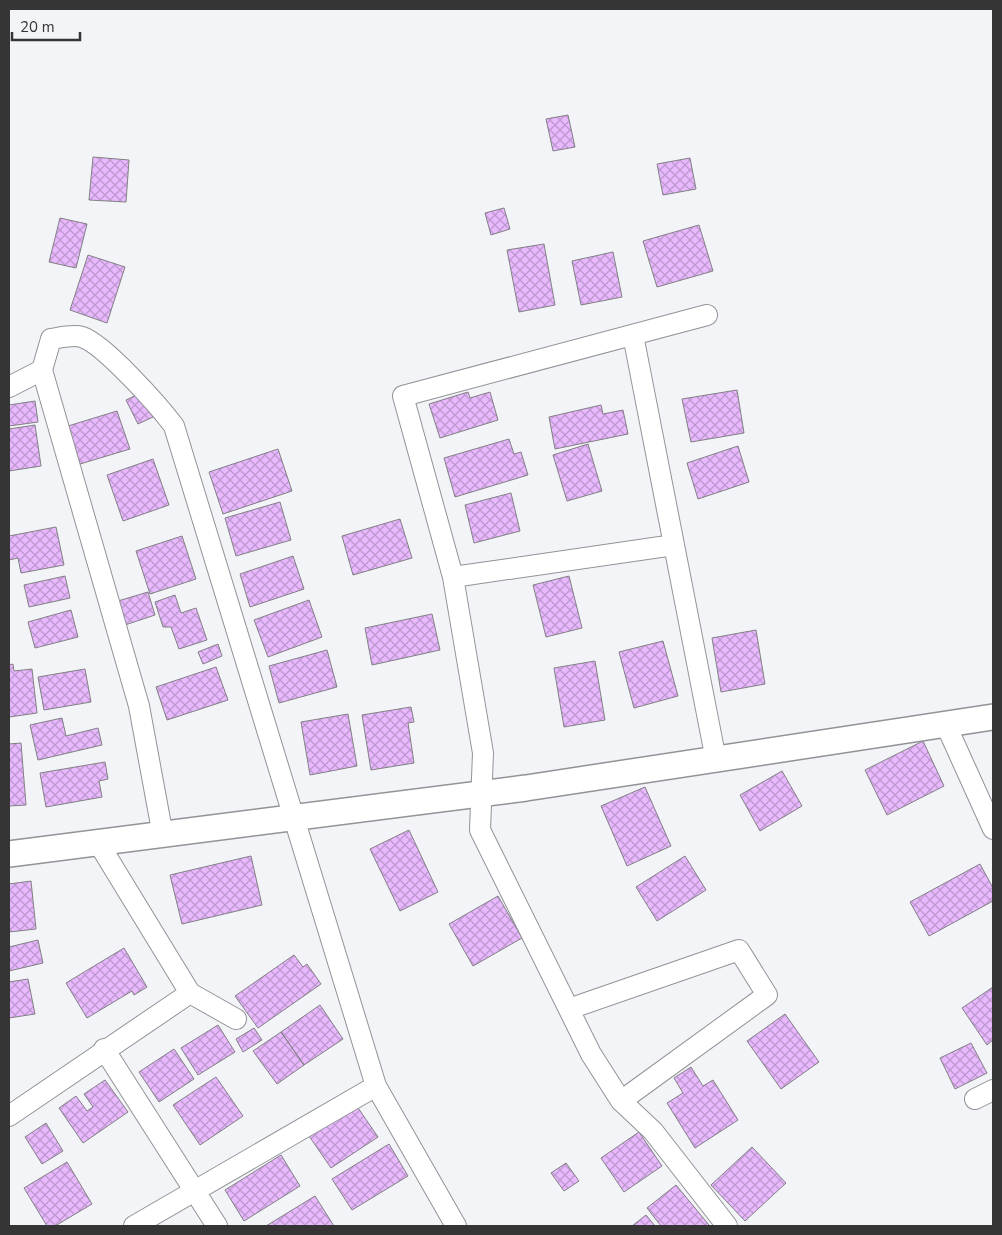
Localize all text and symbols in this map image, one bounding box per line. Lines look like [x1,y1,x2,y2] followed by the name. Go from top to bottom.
[12,10,80,42] scale bar
[20,17,55,37] text: 20 m

